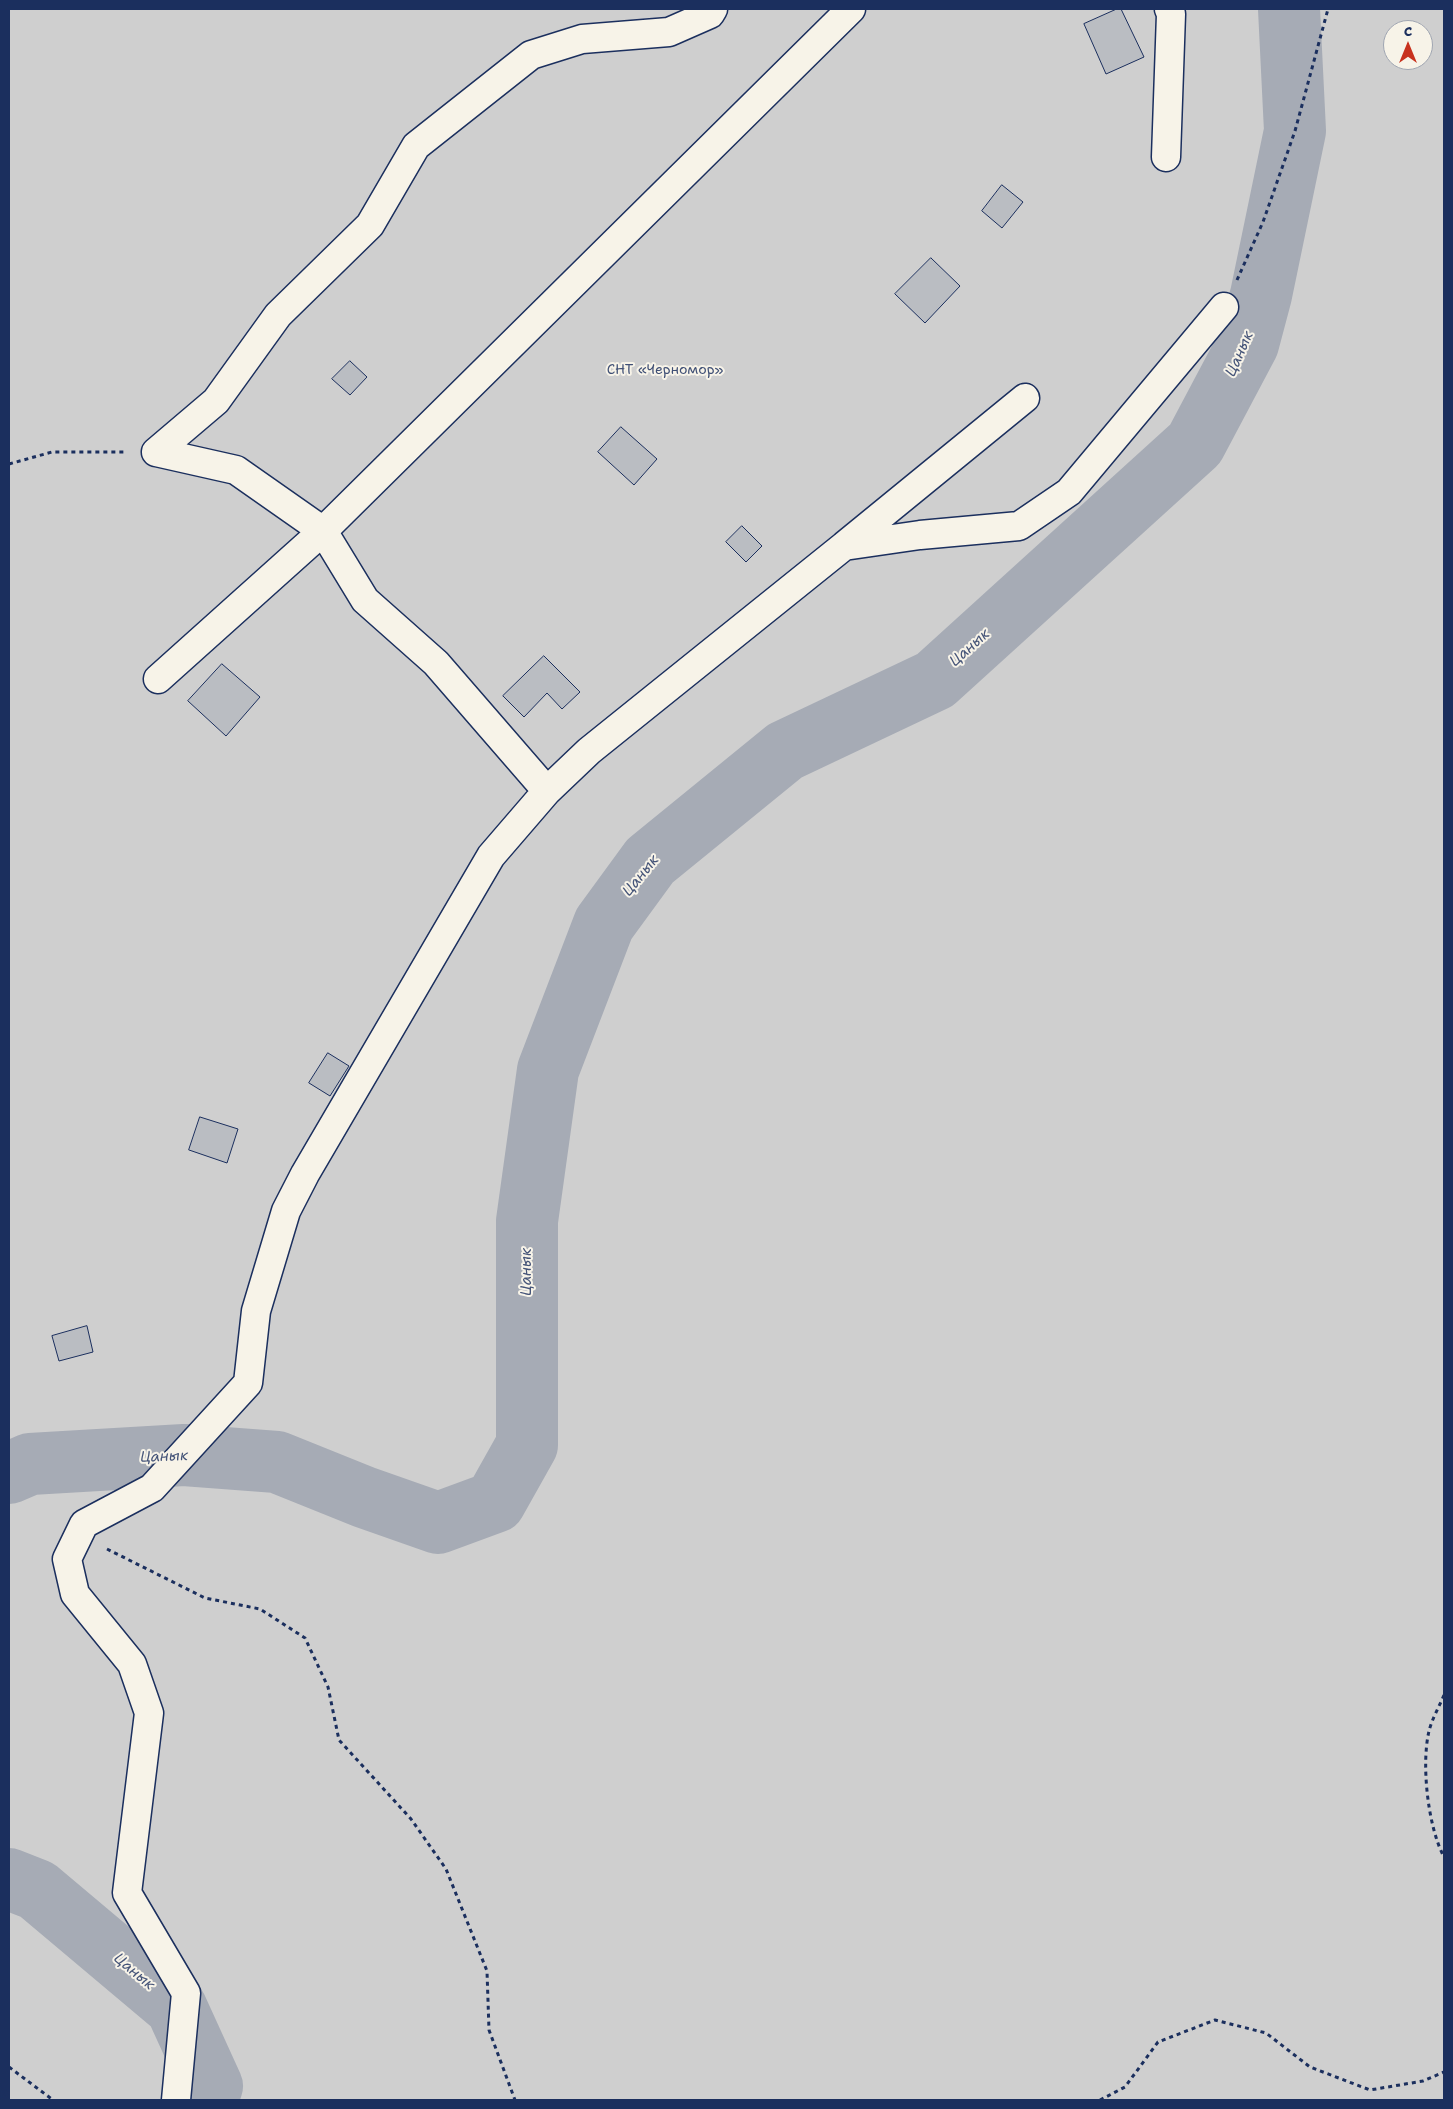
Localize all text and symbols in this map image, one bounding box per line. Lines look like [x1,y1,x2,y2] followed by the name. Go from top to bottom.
[1383,20,1433,70] north arrow
[1404,22,1412,40] text: С
[1222,328,1258,380] water label: Цанык
[607,362,723,378] park label: СНТ «Черномор»
[946,625,994,671] water label: Цанык
[619,852,663,900] water label: Цанык
[518,1248,536,1296] water label: Цанык
[140,1447,188,1467] water label: Цанык
[110,1950,158,1994] water label: Цанык

